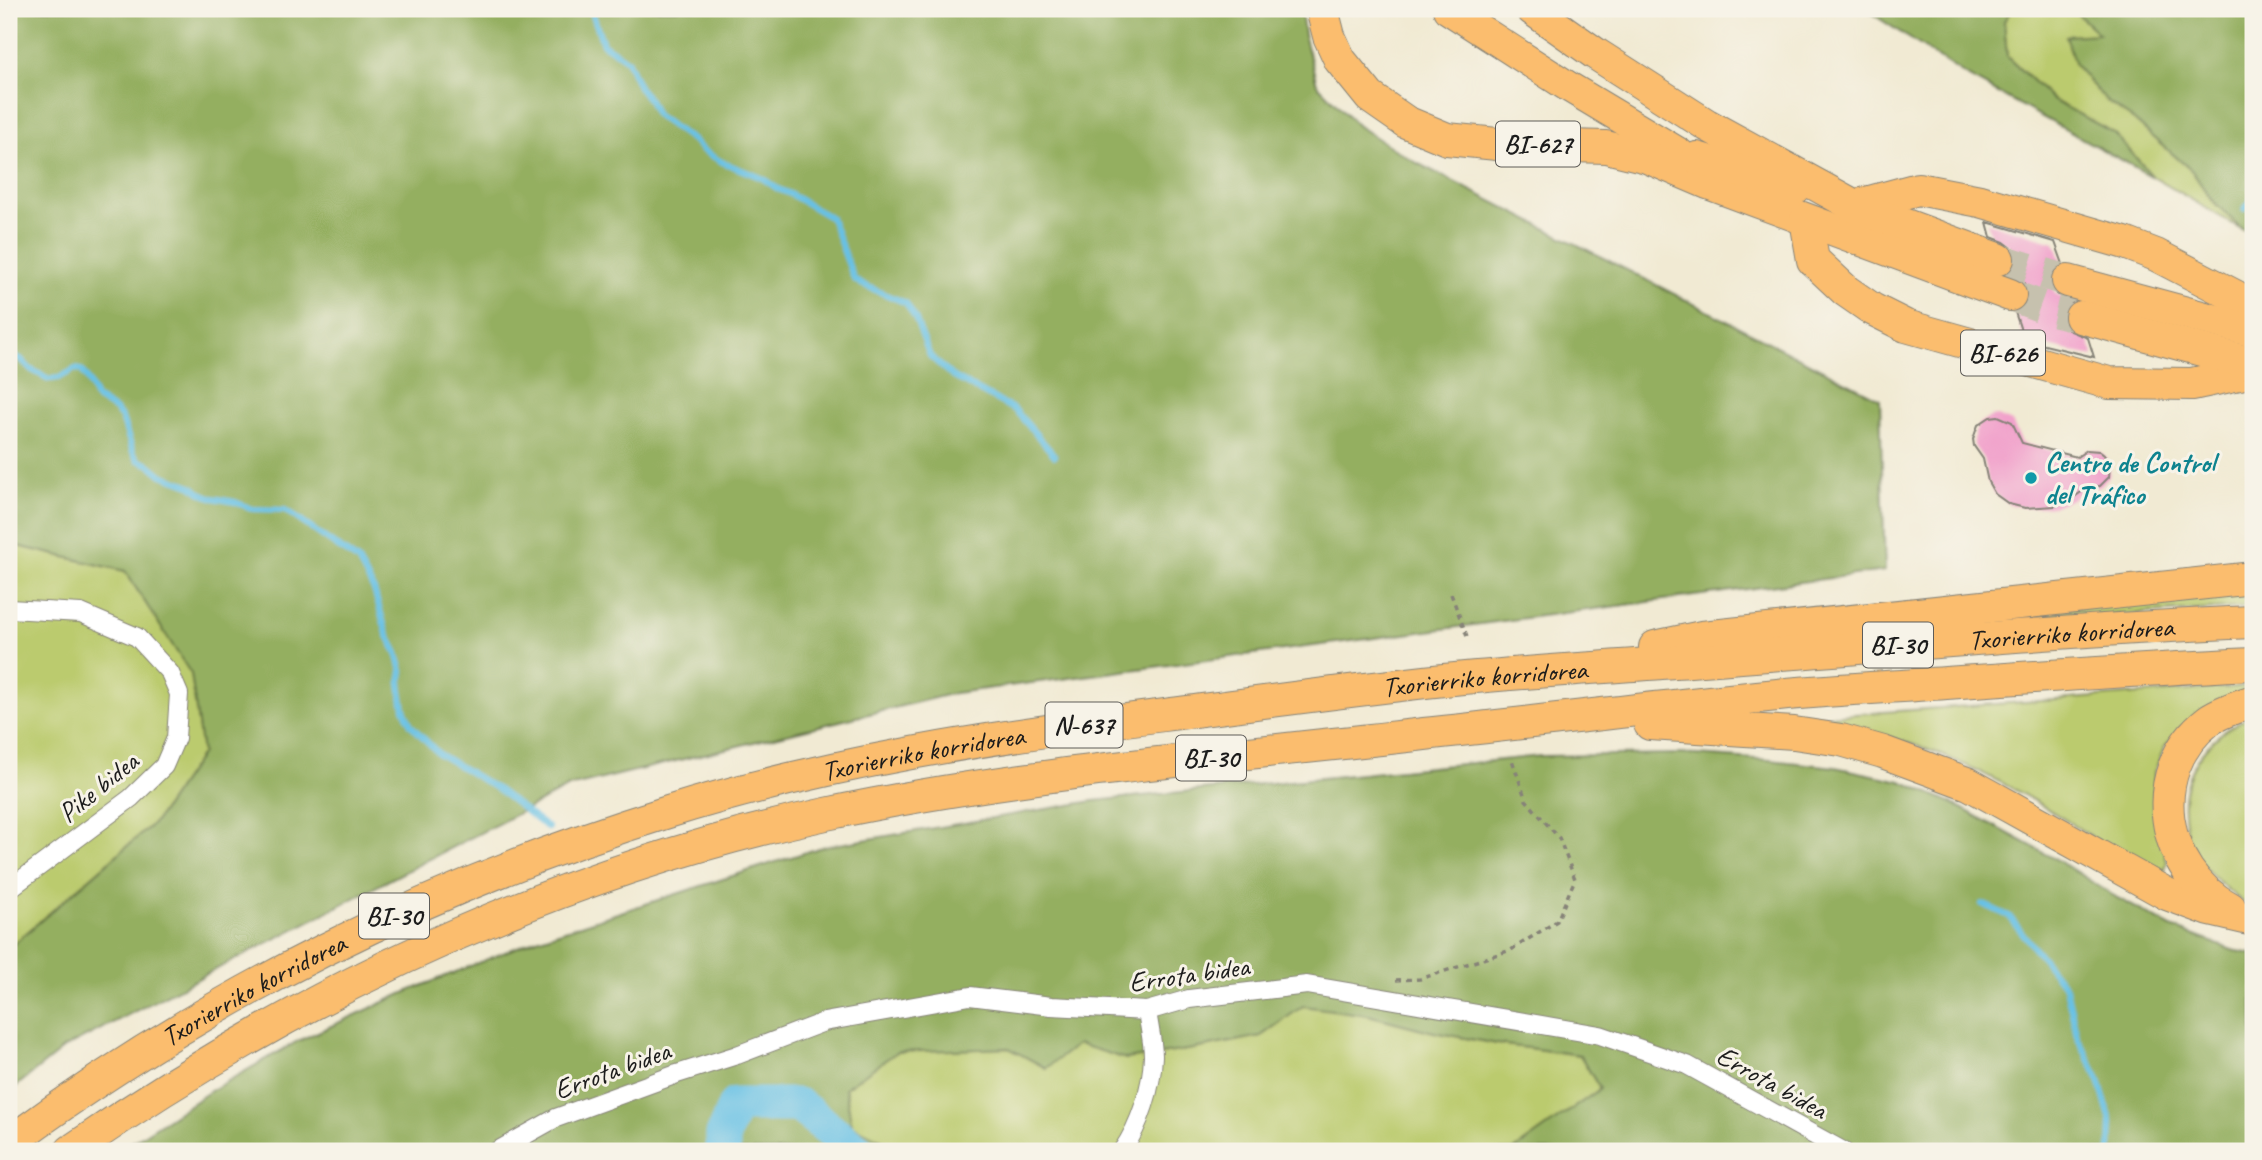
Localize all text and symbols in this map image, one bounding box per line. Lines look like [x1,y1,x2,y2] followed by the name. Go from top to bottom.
[1496,122,1580,167] road number: BI-627
[1961,330,2045,376] road number: BI-626
[2045,445,2220,512] place label: Centro de Control del Tráfico
[2023,470,2039,486] marker: Centro de Control del Tráfico
[1967,608,2176,657] street label: Txorierriko korridorea
[1863,622,1933,667] road number: BI-30
[1380,651,1590,704] street label: Txorierriko korridorea
[1046,702,1122,748] road number: N-637
[818,717,1028,788] street label: Txorierriko korridorea
[1176,736,1246,780] road number: BI-30
[51,743,147,830] street label: Pike bidea
[359,894,429,939] road number: BI-30
[154,924,353,1054] street label: Txorierriko korridorea
[1127,948,1253,1000] street label: Errota bidea
[549,1032,676,1107] street label: Errota bidea
[1711,1037,1835,1127] street label: Errota bidea

